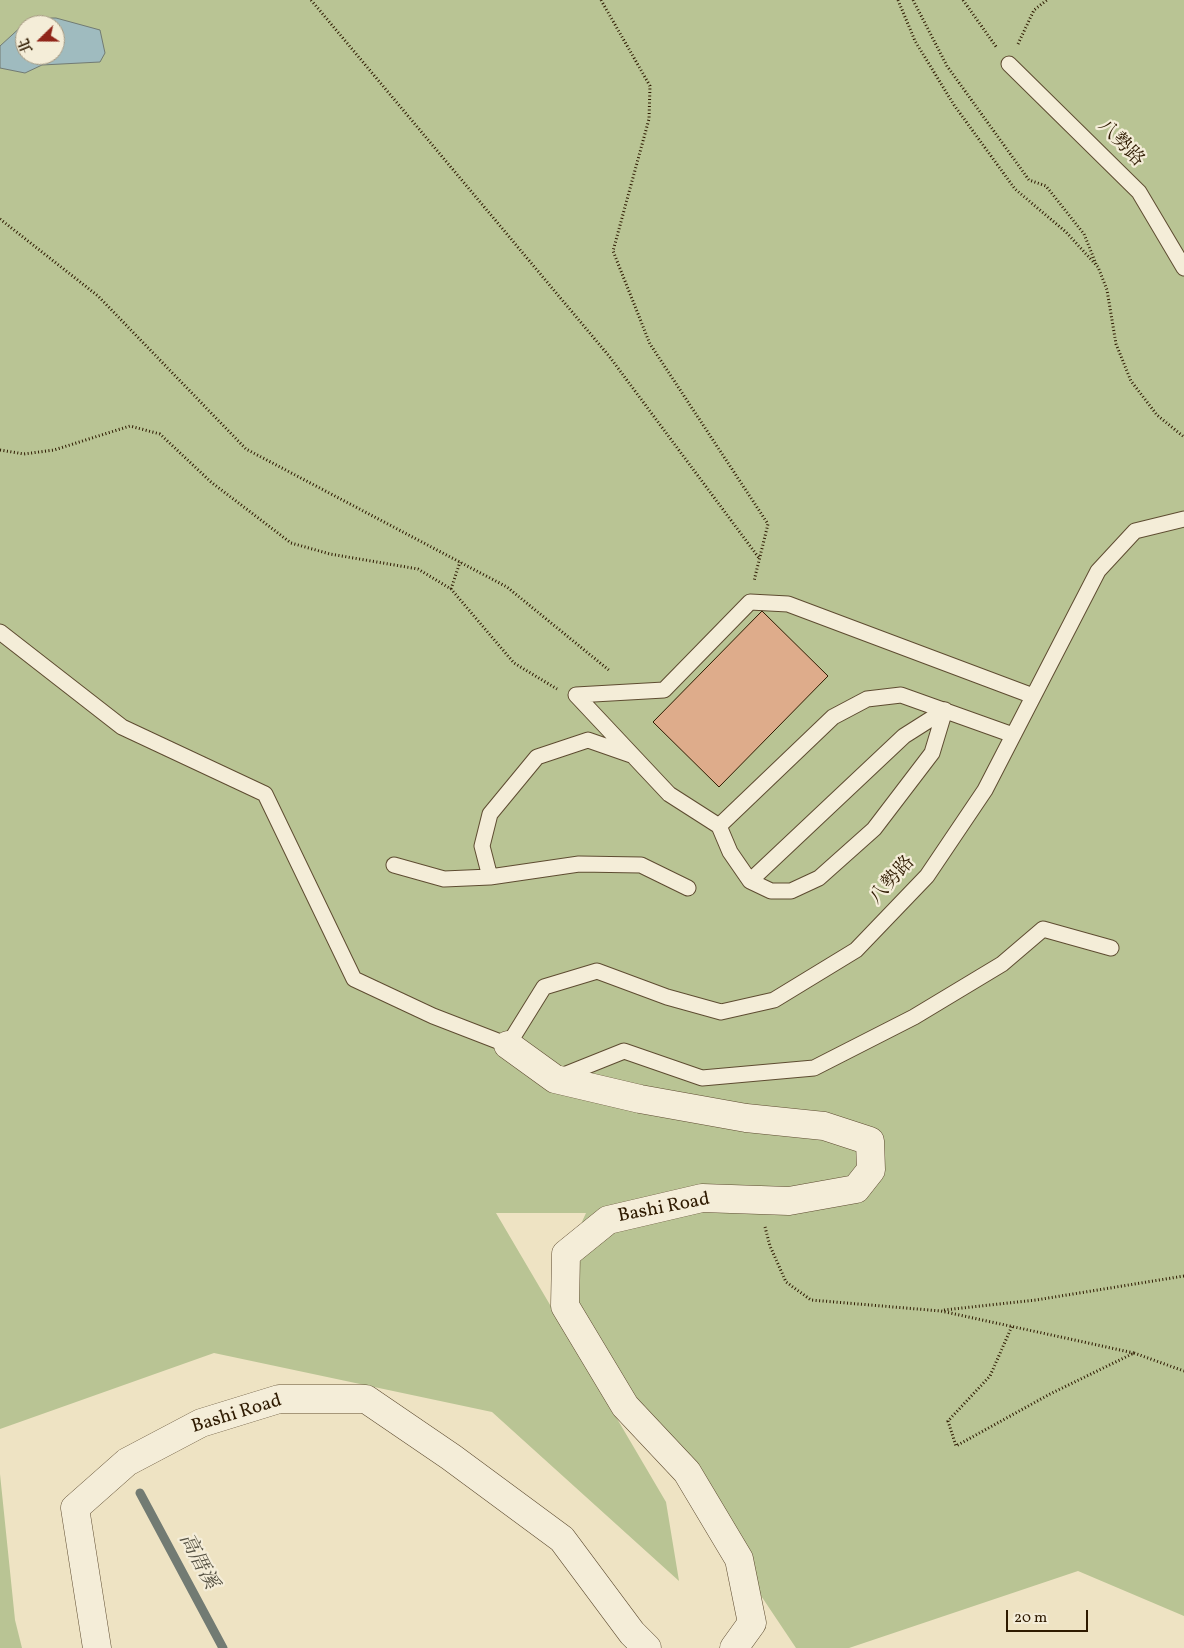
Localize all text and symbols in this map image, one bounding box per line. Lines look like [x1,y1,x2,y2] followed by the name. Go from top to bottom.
[15,15,65,65] north arrow
[15,35,38,55] text: 北
[1092,116,1148,172] street label: 八勢路
[865,852,921,910] street label: 八勢路
[616,1189,712,1229] street label: Bashi Road
[189,1390,285,1440] street label: Bashi Road
[172,1530,222,1594] water label: 高厝溪
[1009,1600,1092,1632] scale bar
[1014,1608,1047,1629] text: 20 m

